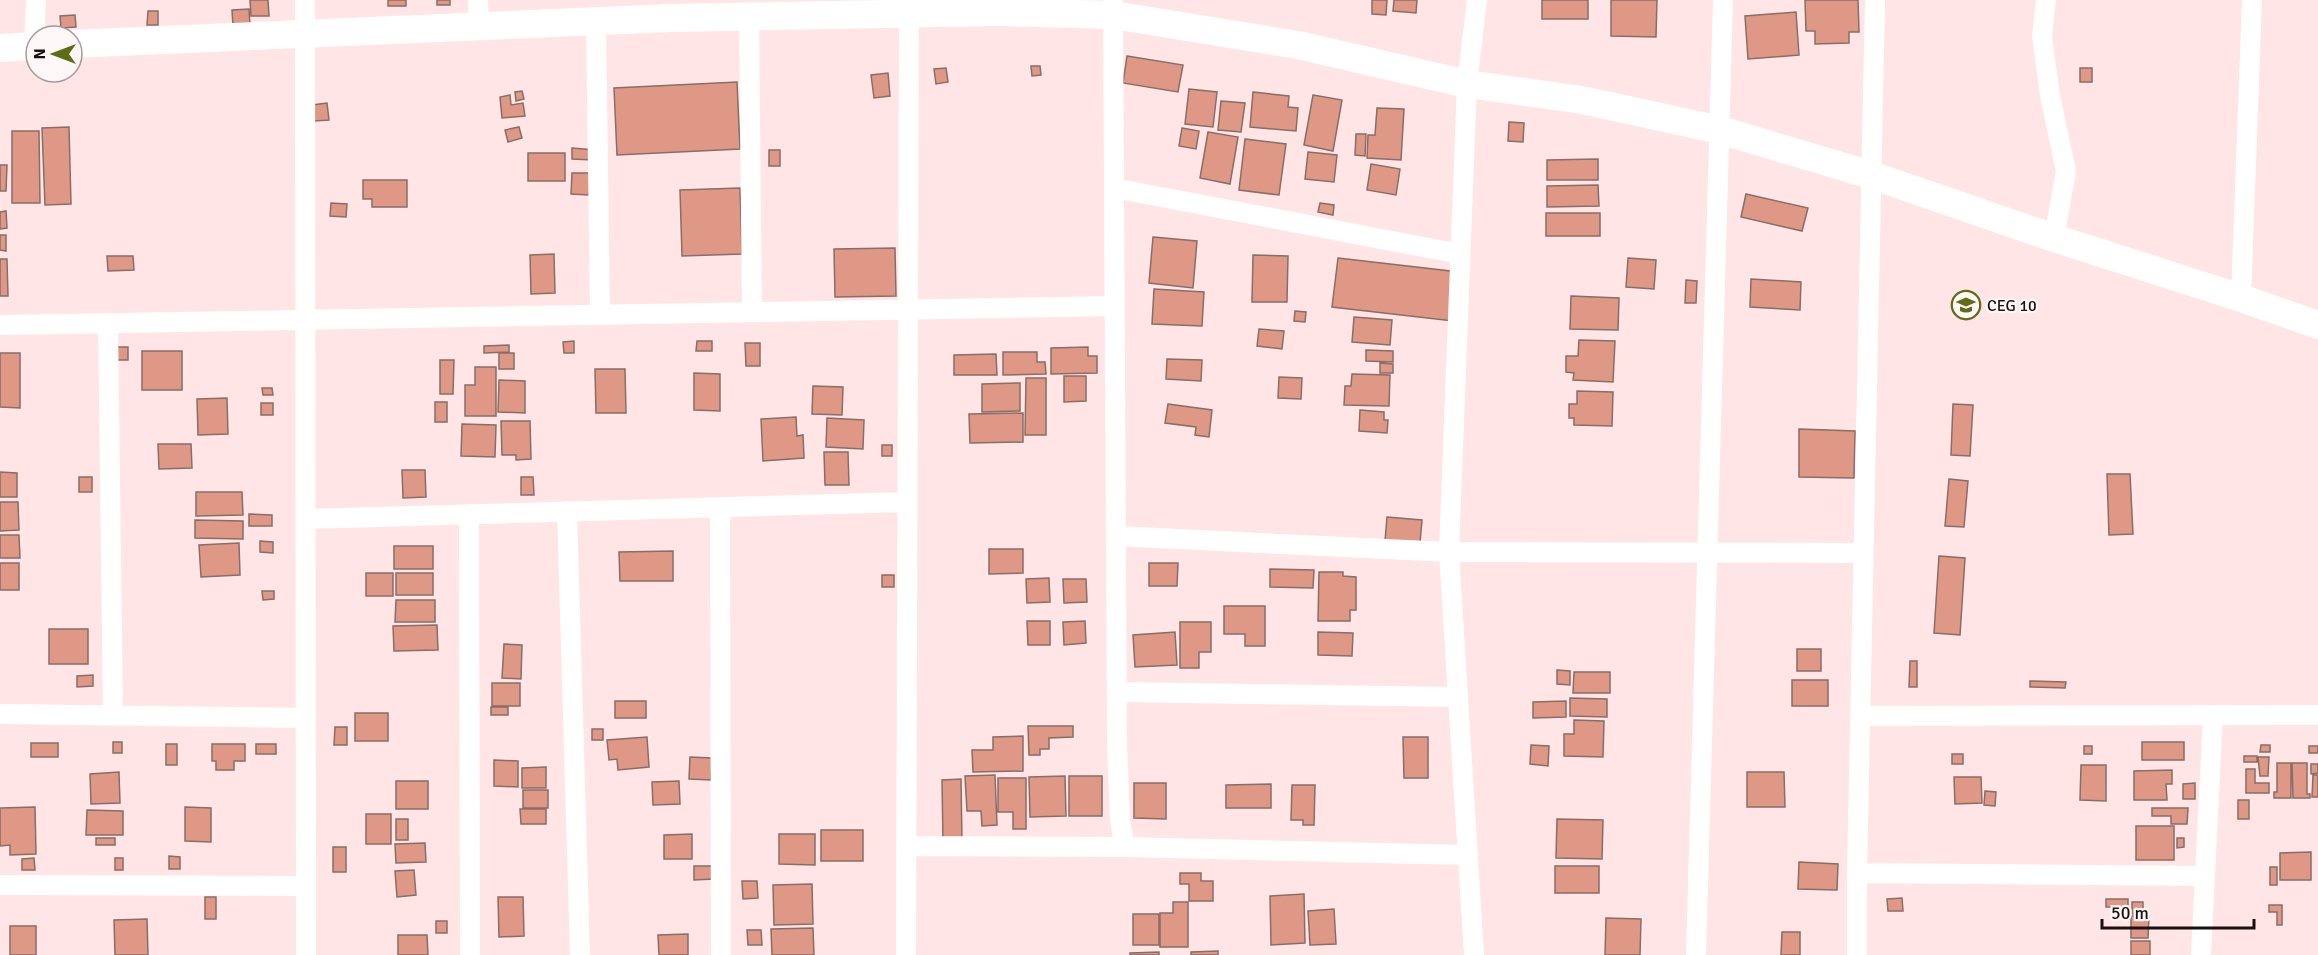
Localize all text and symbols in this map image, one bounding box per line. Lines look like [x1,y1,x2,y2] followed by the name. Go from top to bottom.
[24,24,84,84] north arrow
[30,48,50,60] text: N
[1950,289,1982,321] school or university icon: CEG 10
[1987,296,2037,316] place label: CEG 10
[2102,892,2254,930] scale bar
[2111,902,2149,924] text: 50 m

